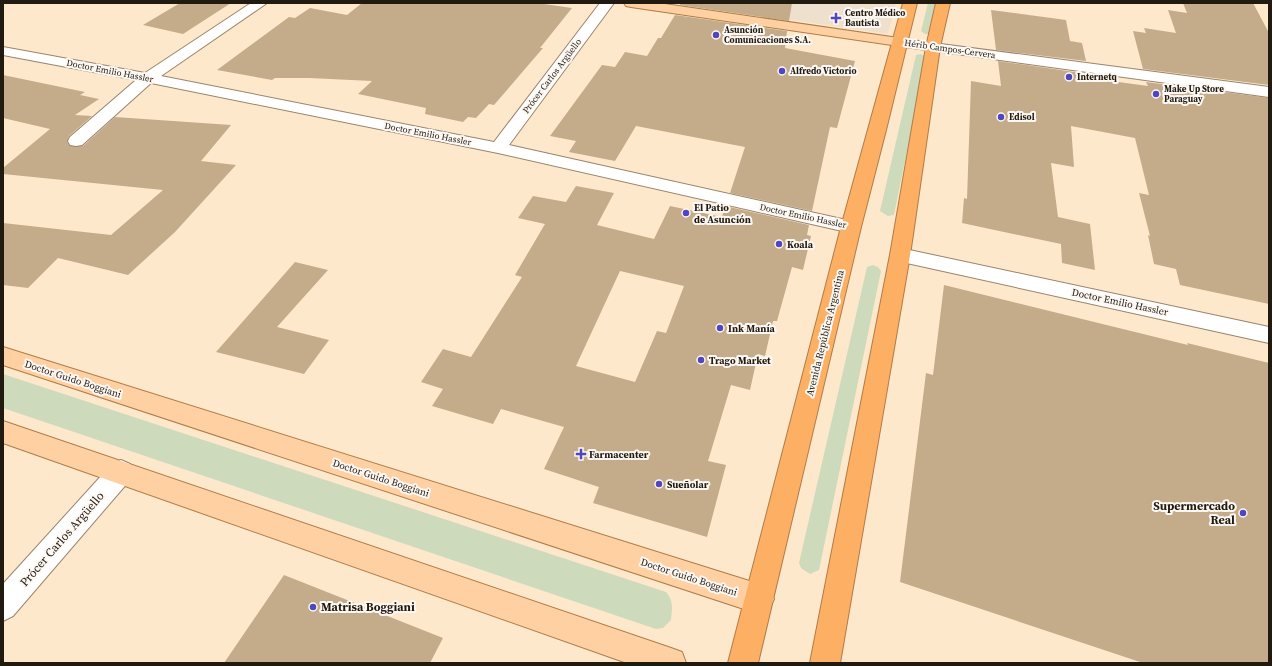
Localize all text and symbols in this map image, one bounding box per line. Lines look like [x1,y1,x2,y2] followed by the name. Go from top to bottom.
[845,7,905,29] place label: Centro Médico Bautista
[830,12,842,24] marker: Centro Médico Bautista
[724,24,811,46] place label: Asunción Comunicaciones S.A.
[711,30,721,40] marker: Asunción Comunicaciones S.A.
[520,36,584,116] street label: Prócer Carlos Argüello
[904,37,997,61] street label: Hérib Campos-Cervera
[65,57,155,85] street label: Doctor Emilio Hassler
[790,65,857,77] place label: Alfredo Victorio
[777,66,787,76] marker: Alfredo Victorio
[1077,71,1117,83] place label: Internetq
[1064,72,1074,82] marker: Internetq
[1164,83,1224,105] place label: Make Up Store Paraguay
[1151,89,1161,99] marker: Make Up Store Paraguay
[1009,111,1035,123] place label: Edisol
[996,112,1006,122] marker: Edisol
[383,120,473,148] street label: Doctor Emilio Hassler
[694,201,751,226] place label: El Patio de Asunción
[759,201,848,231] street label: Doctor Emilio Hassler
[681,208,691,218] marker: El Patio de Asunción
[787,238,814,251] place label: Koala
[774,239,784,249] marker: Koala
[803,268,847,397] street label: Avenida República Argentina
[1071,285,1170,319] street label: Doctor Emilio Hassler
[728,322,776,335] place label: Ink Manía
[715,323,725,333] marker: Ink Manía
[709,354,771,367] place label: Trago Market
[696,355,706,365] marker: Trago Market
[23,357,123,401] street label: Doctor Guido Boggiani
[589,448,649,461] place label: Farmacenter
[576,449,586,459] marker: Farmacenter
[331,456,431,500] street label: Doctor Guido Boggiani
[667,478,709,491] place label: Sueñolar
[654,479,664,489] marker: Sueñolar
[16,488,108,590] street label: Prócer Carlos Argüello
[1153,498,1235,528] place label: Supermercado Real
[1238,508,1248,518] marker: Supermercado Real
[639,555,739,599] street label: Doctor Guido Boggiani
[321,599,415,615] place label: Matrisa Boggiani
[308,602,318,612] marker: Matrisa Boggiani

